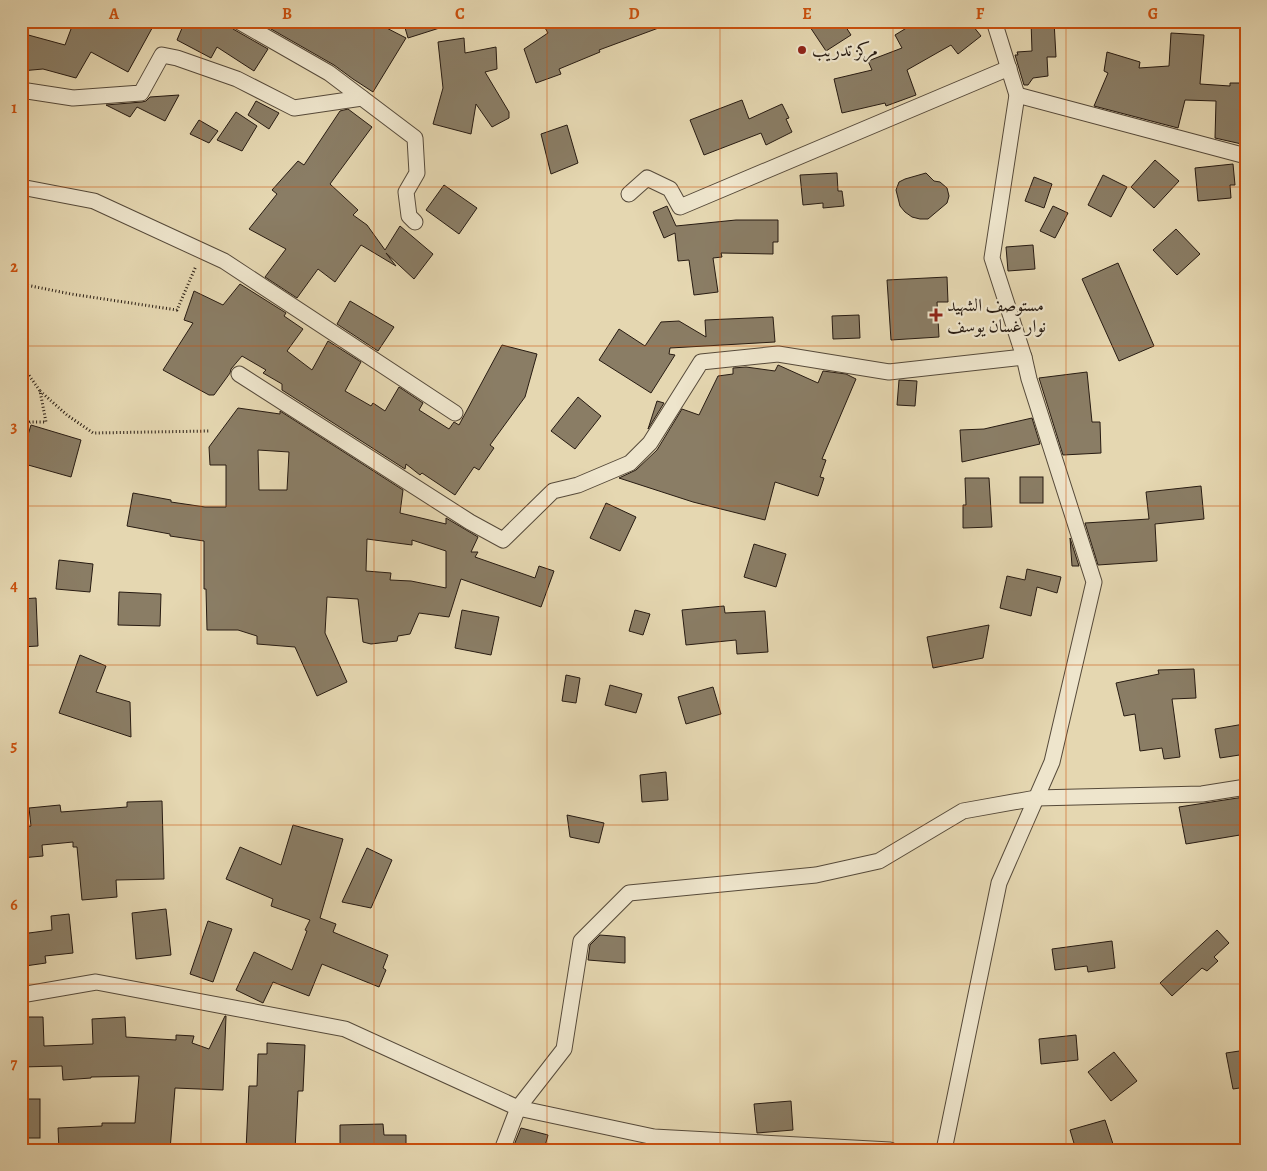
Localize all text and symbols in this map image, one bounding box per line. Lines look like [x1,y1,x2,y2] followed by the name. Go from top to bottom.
[108,3,120,25] text: A
[282,3,292,25] text: B
[455,3,465,25] text: C
[628,3,640,25] text: D
[802,3,812,25] text: E
[976,3,985,25] text: F
[1148,3,1158,25] text: G
[812,38,878,63] place label: مركز تدريب
[796,44,808,56] marker: مركز تدريب
[11,97,17,119] text: 1
[10,256,18,278] text: 2
[947,293,1046,338] place label: مستوصف الشهيد نوار غسان يوسف
[929,308,943,322] marker: مستوصف الشهيد نوار غسان يوسف
[11,416,18,438] text: 3
[10,575,18,597] text: 4
[11,735,18,757] text: 5
[10,894,18,916] text: 6
[11,1053,18,1075] text: 7

